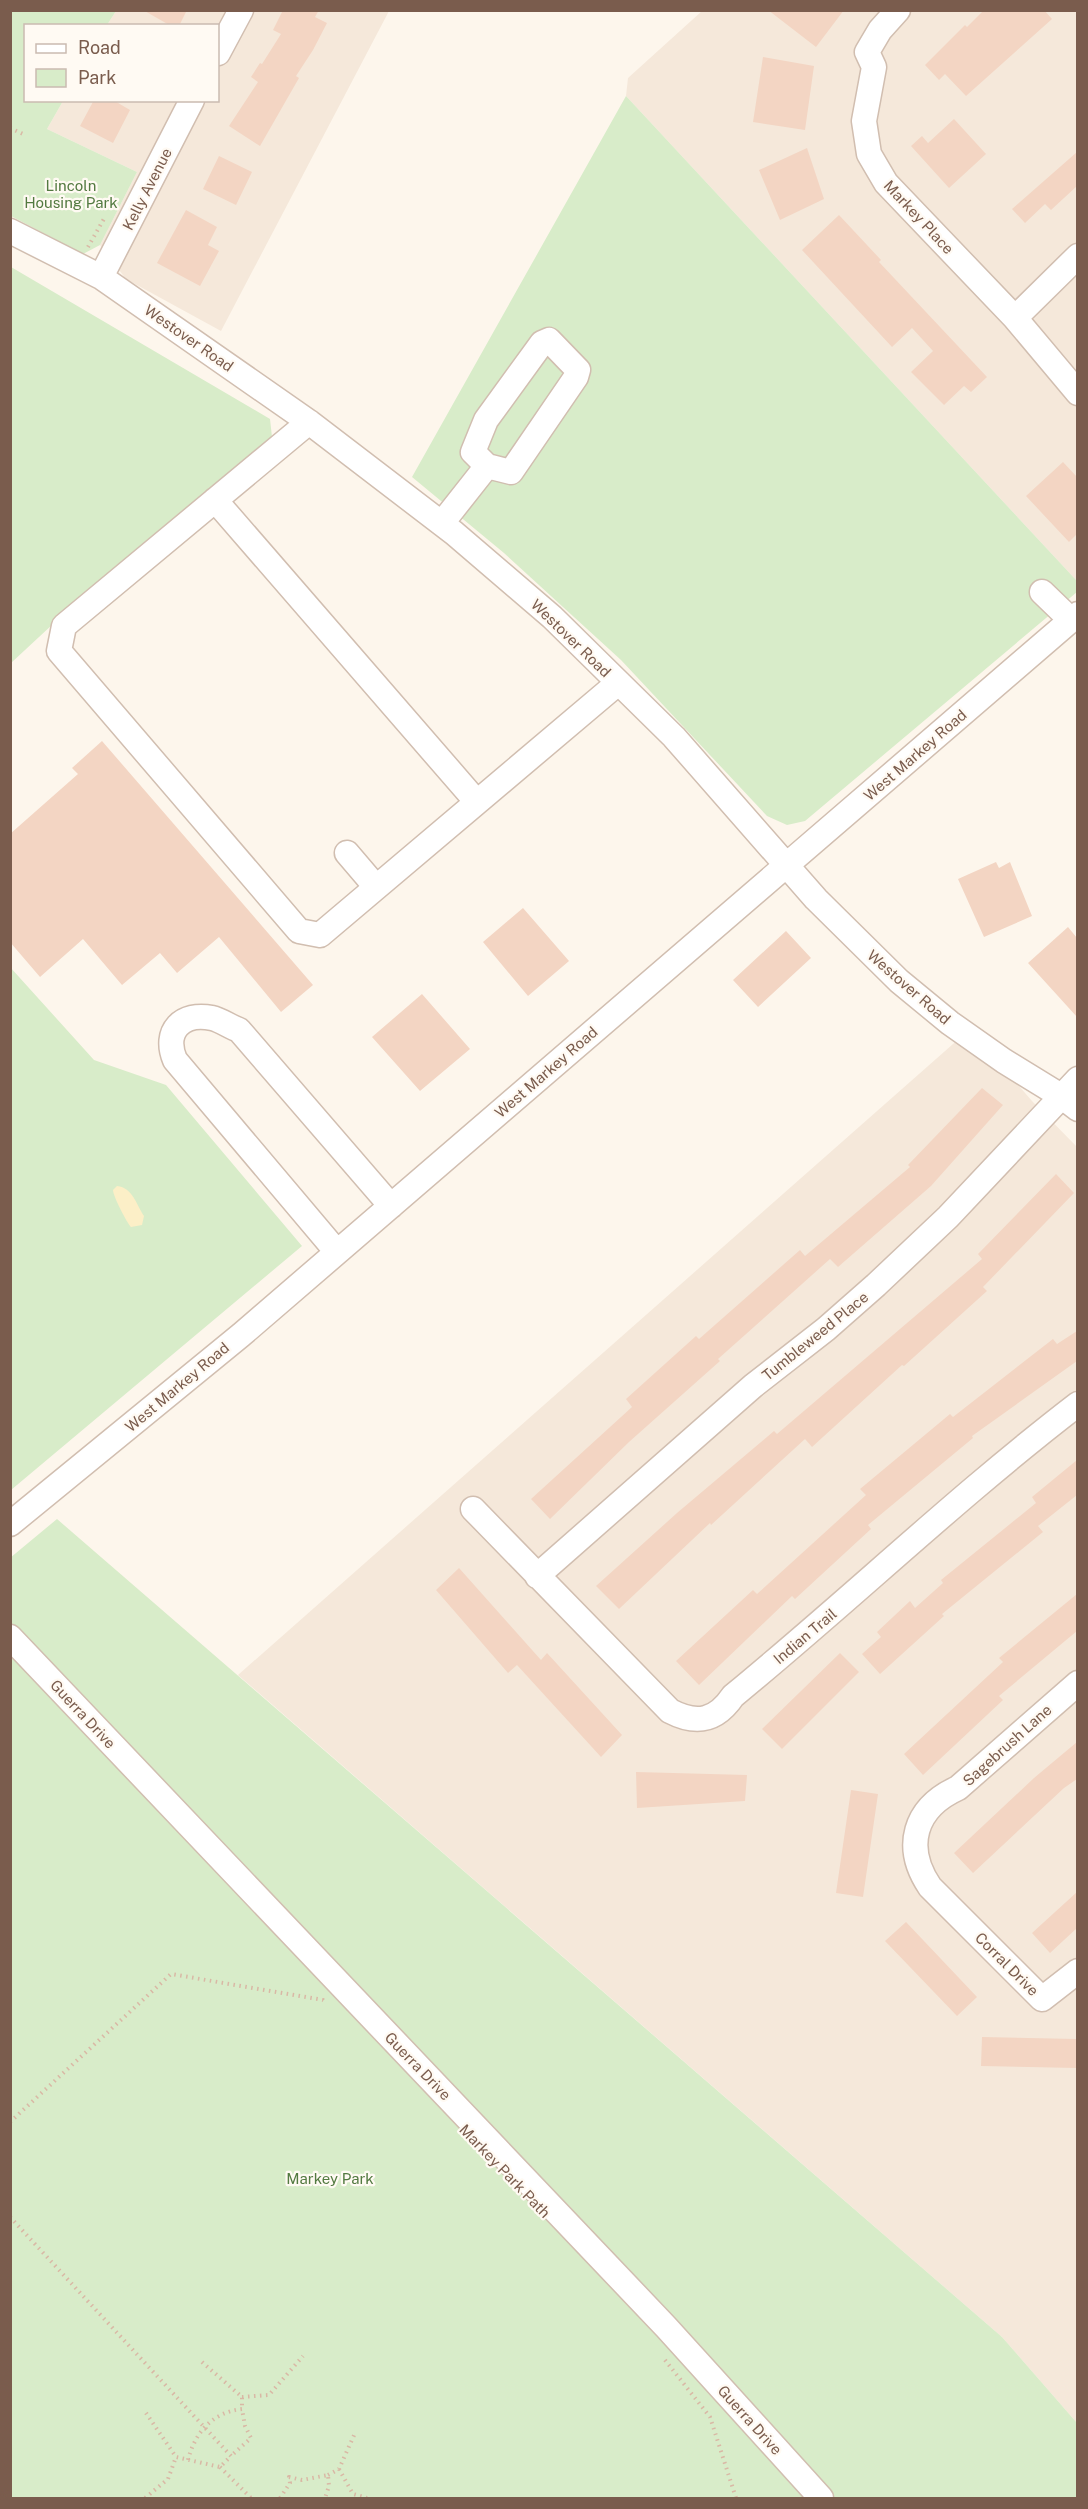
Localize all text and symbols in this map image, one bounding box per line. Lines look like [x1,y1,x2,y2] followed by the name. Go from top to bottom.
[24,24,219,102] legend
[78,37,121,58] text: Road
[78,67,116,88] text: Park
[119,145,175,233] street label: Kelly Avenue
[24,177,118,211] park label: Lincoln Housing Park
[881,177,957,257] street label: Markey Place
[141,301,237,375] street label: Westover Road
[528,596,614,680] street label: Westover Road
[860,706,970,804] street label: West Markey Road
[864,946,954,1028] street label: Westover Road
[491,1023,601,1121] street label: West Markey Road
[759,1288,871,1384] street label: Tumbleweed Place
[122,1339,232,1435] street label: West Markey Road
[770,1605,840,1667] street label: Indian Trail
[47,1676,119,1752] street label: Guerra Drive
[959,1701,1055,1789] street label: Sagebrush Lane
[972,1929,1042,1999] street label: Corral Drive
[381,2029,455,2103] street label: Guerra Drive
[456,2121,554,2221] street label: Markey Park Path
[286,2170,374,2187] park label: Markey Park
[714,2382,786,2458] street label: Guerra Drive

